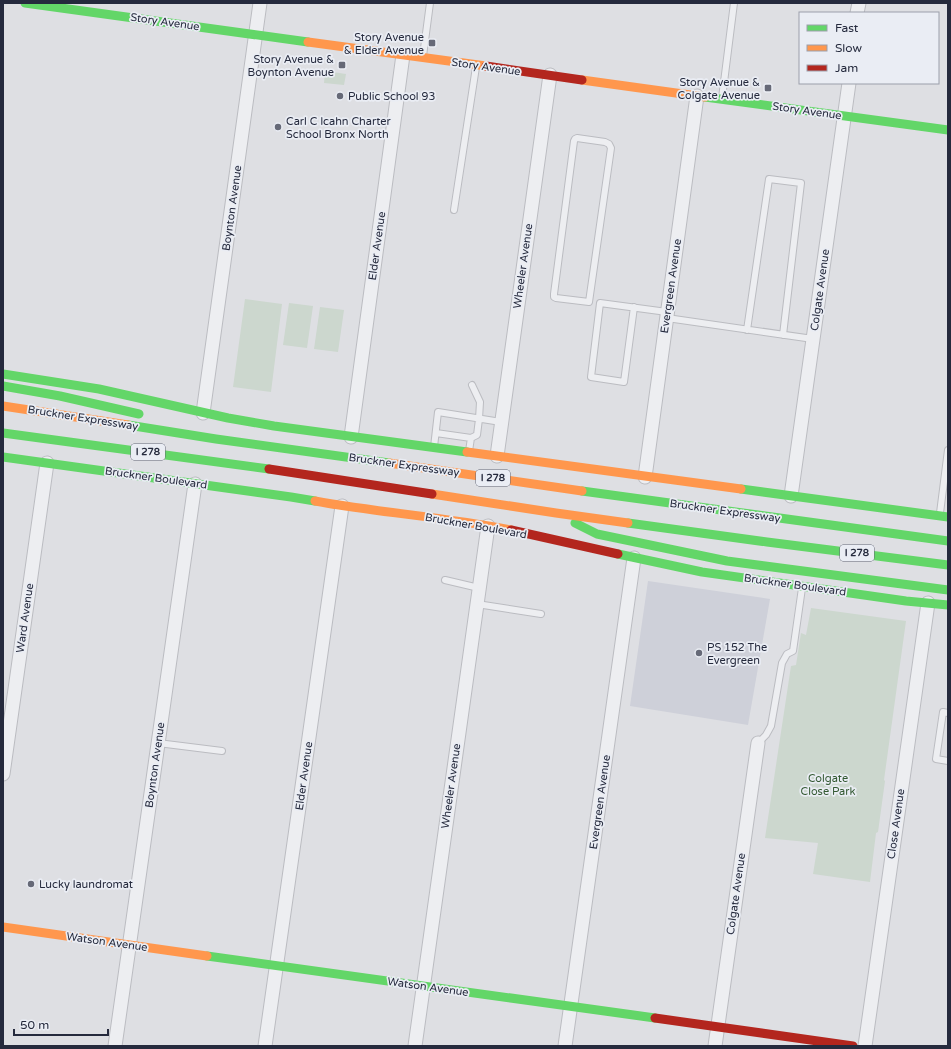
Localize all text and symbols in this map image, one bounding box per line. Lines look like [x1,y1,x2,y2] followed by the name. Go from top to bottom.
[130,11,200,33] street label: Story Avenue
[799,12,939,84] legend
[835,21,859,35] text: Fast
[344,31,424,57] place label: Story Avenue & Elder Avenue
[427,38,437,48] marker: Story Avenue & Elder Avenue
[835,41,862,55] text: Slow
[248,53,334,79] place label: Story Avenue & Boynton Avenue
[451,56,521,78] street label: Story Avenue
[337,60,347,70] marker: Story Avenue & Boynton Avenue
[835,61,858,75] text: Jam
[678,76,760,102] place label: Story Avenue & Colgate Avenue
[763,83,773,93] marker: Story Avenue & Colgate Avenue
[348,90,435,103] place label: Public School 93
[335,91,345,101] marker: Public School 93
[772,100,842,122] street label: Story Avenue
[286,115,392,141] place label: Carl C Icahn Charter School Bronx North
[273,122,283,132] marker: Carl C Icahn Charter School Bronx North
[220,164,244,252] street label: Boynton Avenue
[366,211,388,281] street label: Elder Avenue
[511,223,535,309] street label: Wheeler Avenue
[658,238,684,334] street label: Evergreen Avenue
[808,248,832,332] street label: Colgate Avenue
[27,403,139,433] street label: Bruckner Expressway
[131,444,165,460] road number: I 278
[348,451,460,479] street label: Bruckner Expressway
[104,464,208,492] street label: Bruckner Boulevard
[476,470,510,486] road number: I 278
[669,497,781,525] street label: Bruckner Expressway
[424,511,528,541] street label: Bruckner Boulevard
[840,545,874,561] road number: I 278
[743,571,847,599] street label: Bruckner Boulevard
[14,582,36,654] street label: Ward Avenue
[707,641,767,667] place label: PS 152 The Evergreen
[694,648,704,658] marker: PS 152 The Evergreen
[143,721,167,809] street label: Boynton Avenue
[293,741,315,811] street label: Elder Avenue
[439,743,463,829] street label: Wheeler Avenue
[587,754,613,850] street label: Evergreen Avenue
[801,772,855,798] park label: Colgate Close Park
[885,788,907,860] street label: Close Avenue
[724,852,748,936] street label: Colgate Avenue
[39,878,133,891] place label: Lucky laundromat
[26,879,36,889] marker: Lucky laundromat
[66,930,148,954] street label: Watson Avenue
[387,975,469,999] street label: Watson Avenue
[14,1011,108,1037] scale bar
[20,1018,49,1032] text: 50 m

